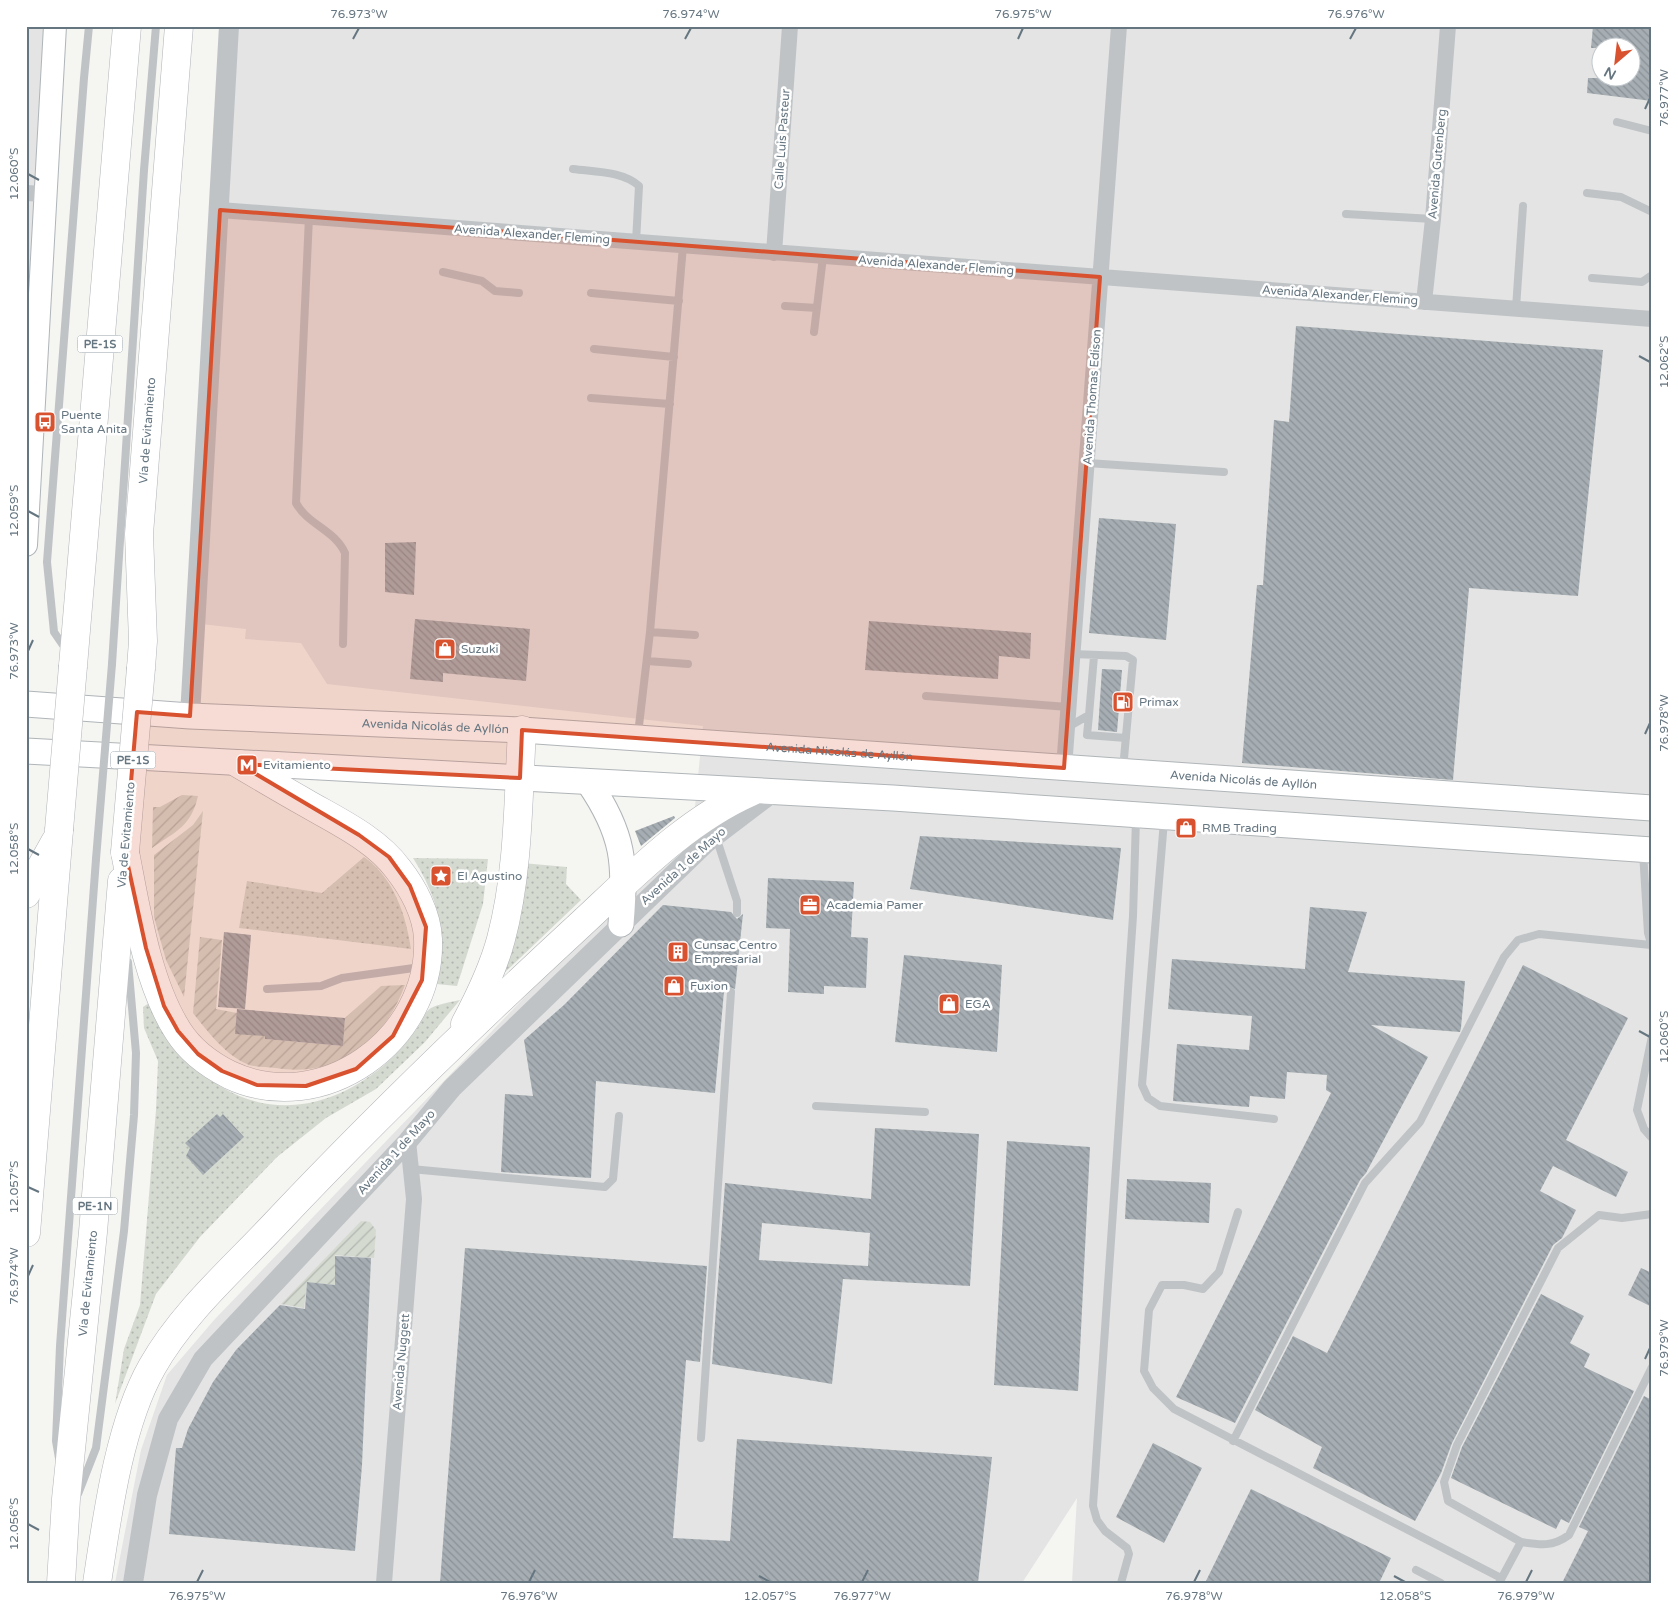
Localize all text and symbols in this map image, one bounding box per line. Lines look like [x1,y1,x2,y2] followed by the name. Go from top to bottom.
[330,7,388,21] text: 76.973°W
[662,7,720,21] text: 76.974°W
[994,7,1052,21] text: 76.975°W
[1327,7,1385,21] text: 76.976°W
[1590,38,1640,88] north arrow
[1601,63,1619,83] text: N
[1657,69,1671,127] text: 76.977°W
[772,88,793,190] street label: Calle Luis Pasteur
[1425,108,1449,220] street label: Avenida Gutenberg
[7,148,21,200] text: 12.060°S
[453,222,611,246] street label: Avenida Alexander Fleming
[857,253,1015,277] street label: Avenida Alexander Fleming
[1261,283,1419,307] street label: Avenida Alexander Fleming
[1080,329,1104,465] street label: Avenida Thomas Edison
[78,336,122,352] road number: PE-1S
[1657,336,1671,388] text: 12.062°S
[136,377,158,484] street label: Vía de Evitamiento
[61,408,127,436] place label: Puente Santa Anita
[33,410,57,434] bus stop icon: Puente Santa Anita
[7,485,21,537] text: 12.059°S
[7,622,21,680] text: 76.973°W
[433,637,457,661] shop icon: Suzuki
[461,642,498,656] place label: Suzuki
[1111,690,1135,714] fuel station icon: Primax
[1657,694,1671,752] text: 76.978°W
[1139,695,1179,709] place label: Primax
[361,716,509,736] street label: Avenida Nicolás de Ayllón
[766,740,913,764] street label: Avenida Nicolás de Ayllón
[110,752,156,768] road number: PE-1S
[235,753,259,777] metro station icon: Evitamiento
[263,758,331,772] place label: Evitamiento
[1170,768,1318,792] street label: Avenida Nicolás de Ayllón
[114,781,138,889] street label: Vía de Evitamiento
[1174,816,1198,840] shop icon: RMB Trading
[1202,821,1277,835] place label: RMB Trading
[7,823,21,875] text: 12.058°S
[638,824,728,908] street label: Avenida 1 de Mayo
[429,864,453,888] place icon: El Agustino
[457,869,522,883] place label: El Agustino
[798,893,822,917] office icon: Academia Pamer
[826,898,923,912] place label: Academia Pamer
[694,938,777,966] place label: Cunsac Centro Empresarial
[666,940,690,964] building icon: Cunsac Centro Empresarial
[662,974,686,998] shop icon: Fuxion
[690,979,728,993] place label: Fuxion
[937,992,961,1016] shop icon: EGA
[965,997,991,1011] place label: EGA
[1657,1011,1671,1063] text: 12.060°S
[354,1107,438,1197] street label: Avenida 1 de Mayo
[7,1161,21,1213] text: 12.057°S
[72,1198,118,1214] road number: PE-1N
[75,1230,100,1337] street label: Vía de Evitamiento
[7,1247,21,1305] text: 76.974°W
[390,1313,412,1411] street label: Avenida Nuggett
[1657,1319,1671,1377] text: 76.979°W
[7,1498,21,1550] text: 12.056°S
[168,1589,226,1603] text: 76.975°W
[500,1589,558,1603] text: 76.976°W
[744,1589,796,1603] text: 12.057°S
[833,1589,891,1603] text: 76.977°W
[1165,1589,1223,1603] text: 76.978°W
[1379,1589,1431,1603] text: 12.058°S
[1497,1589,1555,1603] text: 76.979°W

